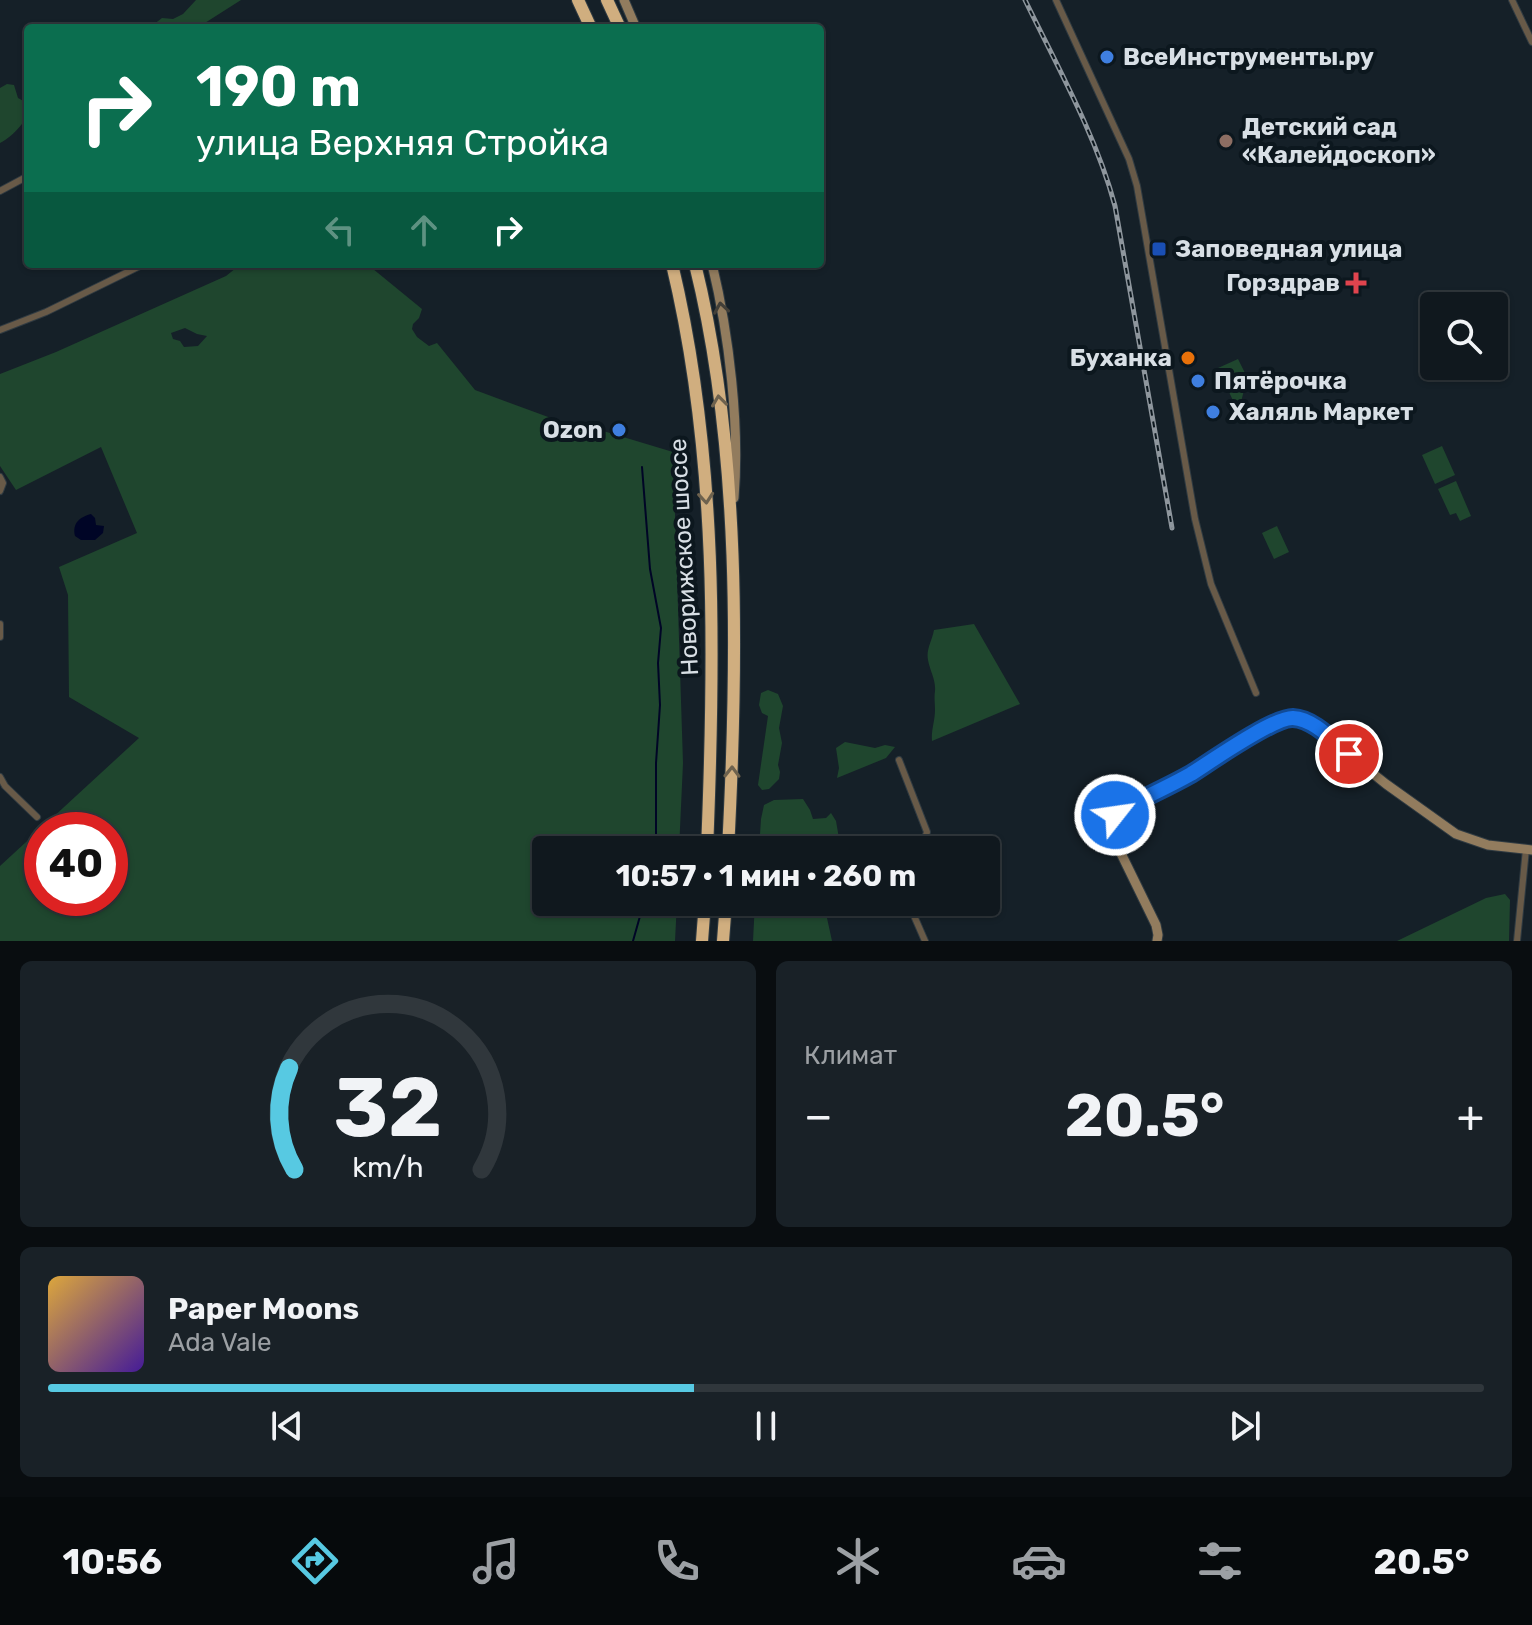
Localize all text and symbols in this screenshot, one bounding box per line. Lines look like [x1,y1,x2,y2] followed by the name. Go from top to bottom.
[1123,43,1374,71] place label: ВсеИнструменты.ру
[1098,48,1116,66] marker: ВсеИнструменты.ру
[196,54,361,120] text: 190 m
[64,56,168,160] icon: right
[1242,113,1436,169] place label: Детский сад «Калейдоскоп»
[196,121,609,164] text: улица Верхняя Стройка
[1217,132,1235,150] marker: Детский сад «Калейдоскоп»
[318,208,362,252] icon: left
[402,208,446,252] icon: ahead
[486,208,530,252] icon: right
[1175,235,1402,263] place label: Заповедная улица
[1150,240,1168,258] marker: Заповедная улица
[1226,269,1340,297] place label: Горздрав
[1347,274,1365,292] marker: Горздрав
[1420,292,1508,380] map controls
[1420,292,1508,380] button: search
[713,301,730,315] one-way arrow
[1070,344,1172,372] place label: Буханка
[1179,349,1197,367] marker: Буханка
[1214,367,1347,395] place label: Пятёрочка
[1189,372,1207,390] marker: Пятёрочка
[711,394,728,407] one-way arrow
[1229,398,1413,426] place label: Халяль Маркет
[1204,403,1222,421] marker: Халяль Маркет
[543,416,603,444] place label: Ozon
[610,421,628,439] marker: Ozon
[664,438,704,676] street label: Новорижское шоссе
[697,492,714,505] one-way arrow
[1315,720,1383,788] pin
[1327,732,1371,776] icon: arrive
[723,765,740,778] one-way arrow
[1073,773,1157,857] position arrow
[24,812,128,916] speed limit sign: 40
[616,858,916,894] text: 10:57 · 1 мин · 260 m
[804,1040,897,1071] text: Климат
[334,1058,442,1157] text: 32
[1065,1080,1225,1151] text: 20.5°
[804,1090,833,1142] text: −
[1457,1090,1484,1142] text: +
[352,1150,424,1184] text: km/h
[168,1291,359,1327] text: Paper Moons
[168,1327,272,1358] text: Ada Vale
[265,1404,309,1448] icon: previous
[744,1404,788,1448] icon: pause
[1223,1404,1267,1448] icon: next
[287,1533,343,1589] icon: directions
[468,1533,524,1589] icon: music
[649,1533,705,1589] icon: phone
[830,1533,886,1589] icon: climate
[1011,1533,1067,1589] icon: car
[1192,1533,1248,1589] icon: filters
[63,1540,162,1583] text: 10:56
[1374,1540,1469,1583] text: 20.5°

